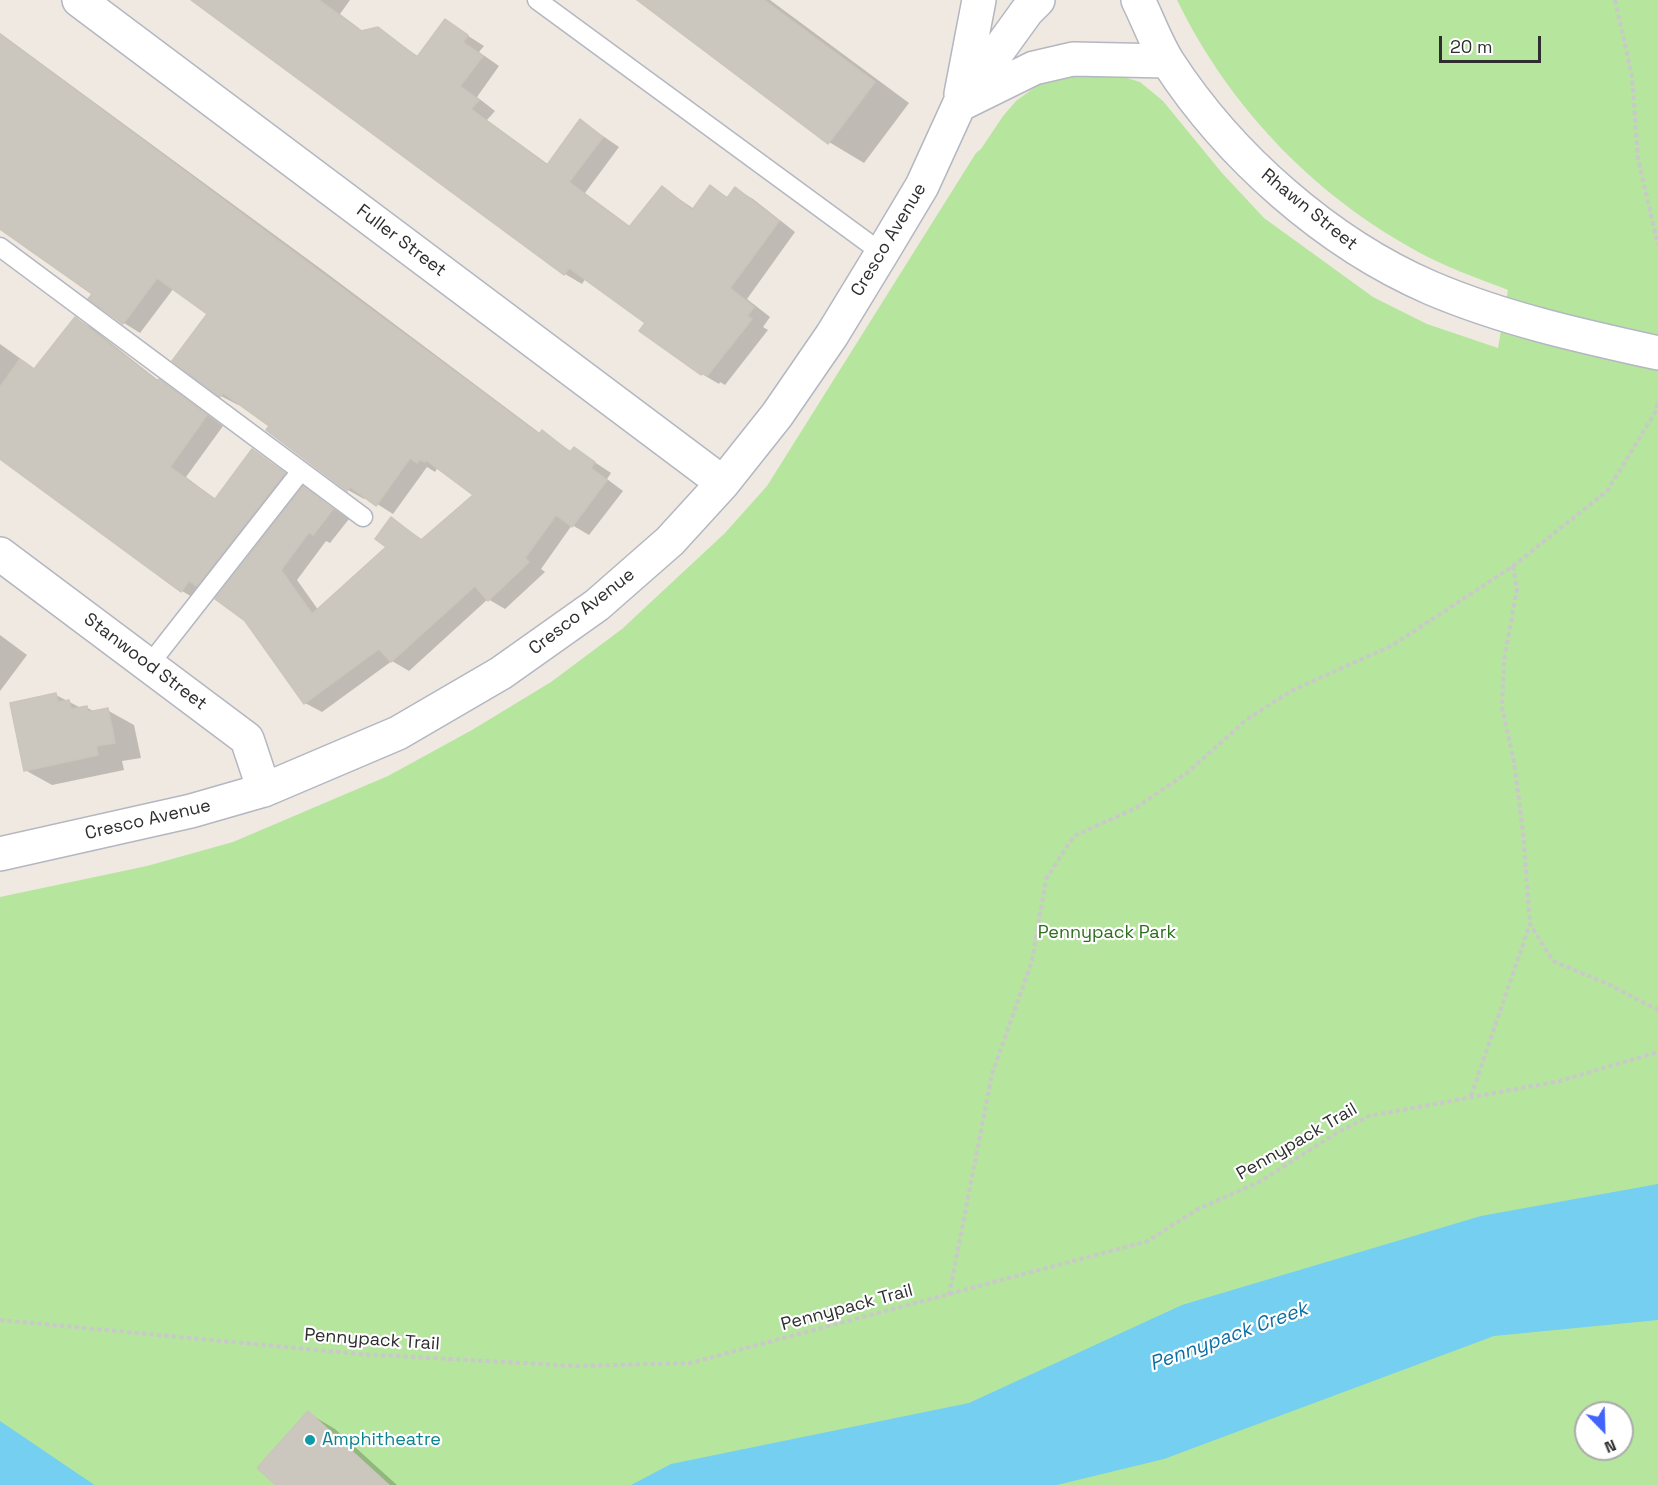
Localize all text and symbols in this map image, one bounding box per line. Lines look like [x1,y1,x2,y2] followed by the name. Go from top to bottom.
[1442,24,1544,62] scale bar
[1450,35,1493,58] text: 20 m
[1256,165,1362,255] street label: Rhawn Street
[847,179,931,301] street label: Cresco Avenue
[352,200,450,282] street label: Fuller Street
[525,564,639,660] street label: Cresco Avenue
[79,609,211,715] street label: Stanwood Street
[83,795,213,845] street label: Cresco Avenue
[1038,922,1176,944] park label: Pennypack Park
[1233,1099,1361,1185] street label: Pennypack Trail
[779,1280,915,1336] street label: Pennypack Trail
[1147,1297,1311,1377] water label: Pennypack Creek
[304,1324,440,1356] street label: Pennypack Trail
[1574,1401,1634,1461] north arrow
[322,1429,441,1451] place label: Amphitheatre
[303,1433,317,1447] marker: Amphitheatre
[1601,1434,1619,1458] text: N

